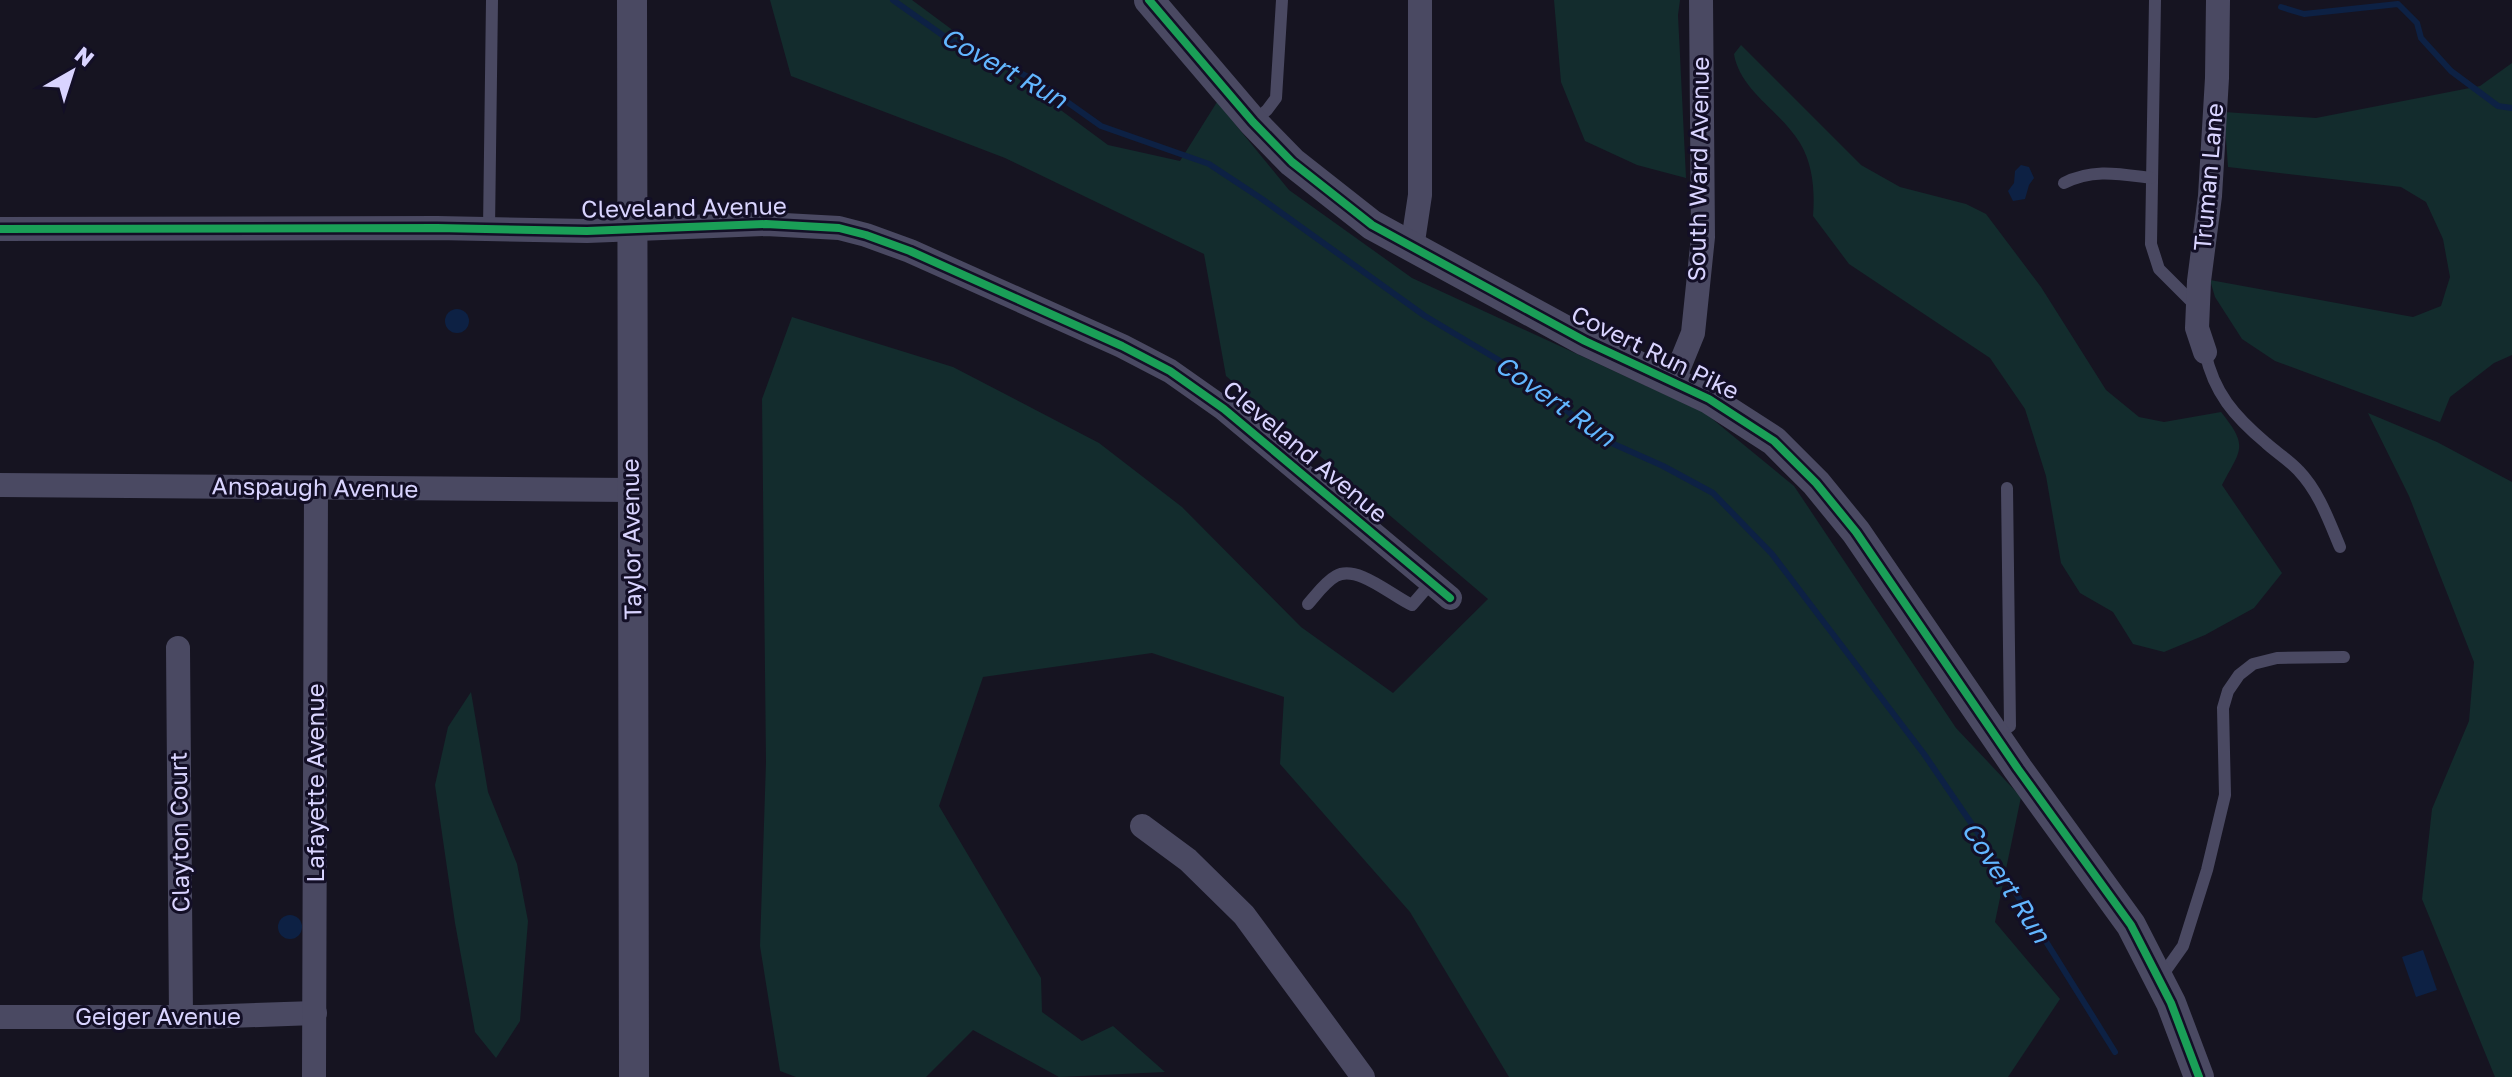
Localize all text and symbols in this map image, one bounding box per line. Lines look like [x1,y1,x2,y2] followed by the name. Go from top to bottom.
[936,20,1073,115] water label: Covert Run
[32,32,112,112] north arrow
[70,40,100,72] text: N
[1681,56,1714,282] street label: South Ward Avenue
[2187,102,2228,252] street label: Truman Lane
[581,190,787,223] street label: Cleveland Avenue
[1567,299,1744,405] street label: Covert Run Pike
[1490,348,1622,454] water label: Covert Run
[1218,374,1394,528] street label: Cleveland Avenue
[615,458,646,620] street label: Taylor Avenue
[211,470,419,503] street label: Anspaugh Avenue
[300,683,329,883] street label: Lafayette Avenue
[163,751,194,913] street label: Clayton Court
[1956,815,2058,949] water label: Covert Run
[75,1001,241,1030] street label: Geiger Avenue

